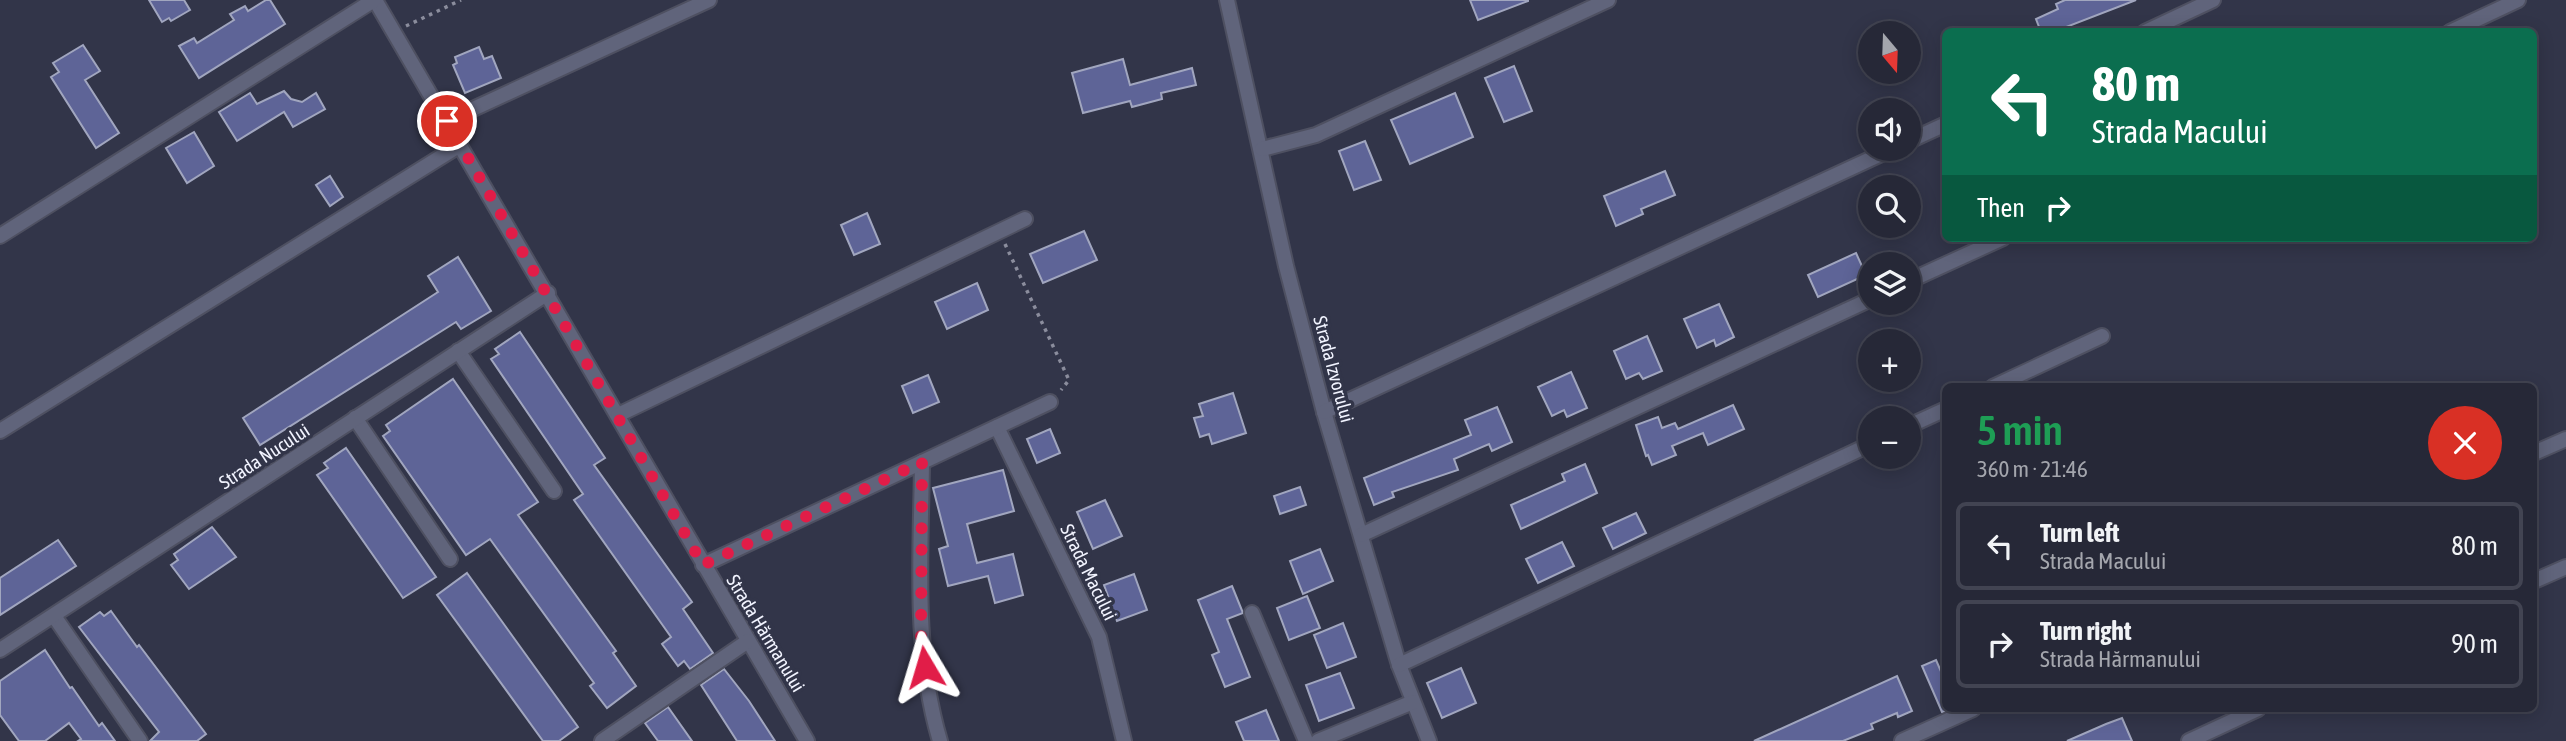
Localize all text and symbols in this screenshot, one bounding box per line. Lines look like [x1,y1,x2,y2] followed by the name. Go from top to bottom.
[1858,21,1922,84] north arrow
[1858,21,1921,469] map controls
[2092,55,2180,111] text: 80 m
[1977,56,2068,147] icon: left
[417,91,477,151] pin
[1858,98,1921,161] button: sound
[428,102,466,140] icon: arrive
[2092,113,2268,150] text: Strada Macului
[1858,175,1921,238] button: search
[2039,189,2077,227] icon: right
[1977,193,2025,223] text: Then
[1858,252,1921,315] button: layers
[1309,313,1359,425] street label: Strada Izvorului
[1858,329,1921,392] button: +
[1858,406,1921,469] button: −
[1977,406,2063,454] text: 5 min
[2428,406,2502,480] button: close
[215,419,313,493] street label: Strada Nucului
[1977,456,2088,482] text: 360 m · 21:46
[2040,518,2120,548] text: Turn left
[1056,520,1122,624] street label: Strada Macului
[1981,527,2019,565] icon: left
[2451,531,2498,561] text: 80 m
[2040,548,2166,574] text: Strada Macului
[722,570,810,696] street label: Strada Hărmanului
[2040,616,2131,646] text: Turn right
[1981,625,2019,663] icon: right
[2451,629,2498,659] text: 90 m
[888,630,962,704] position arrow
[2040,646,2201,672] text: Strada Hărmanului

